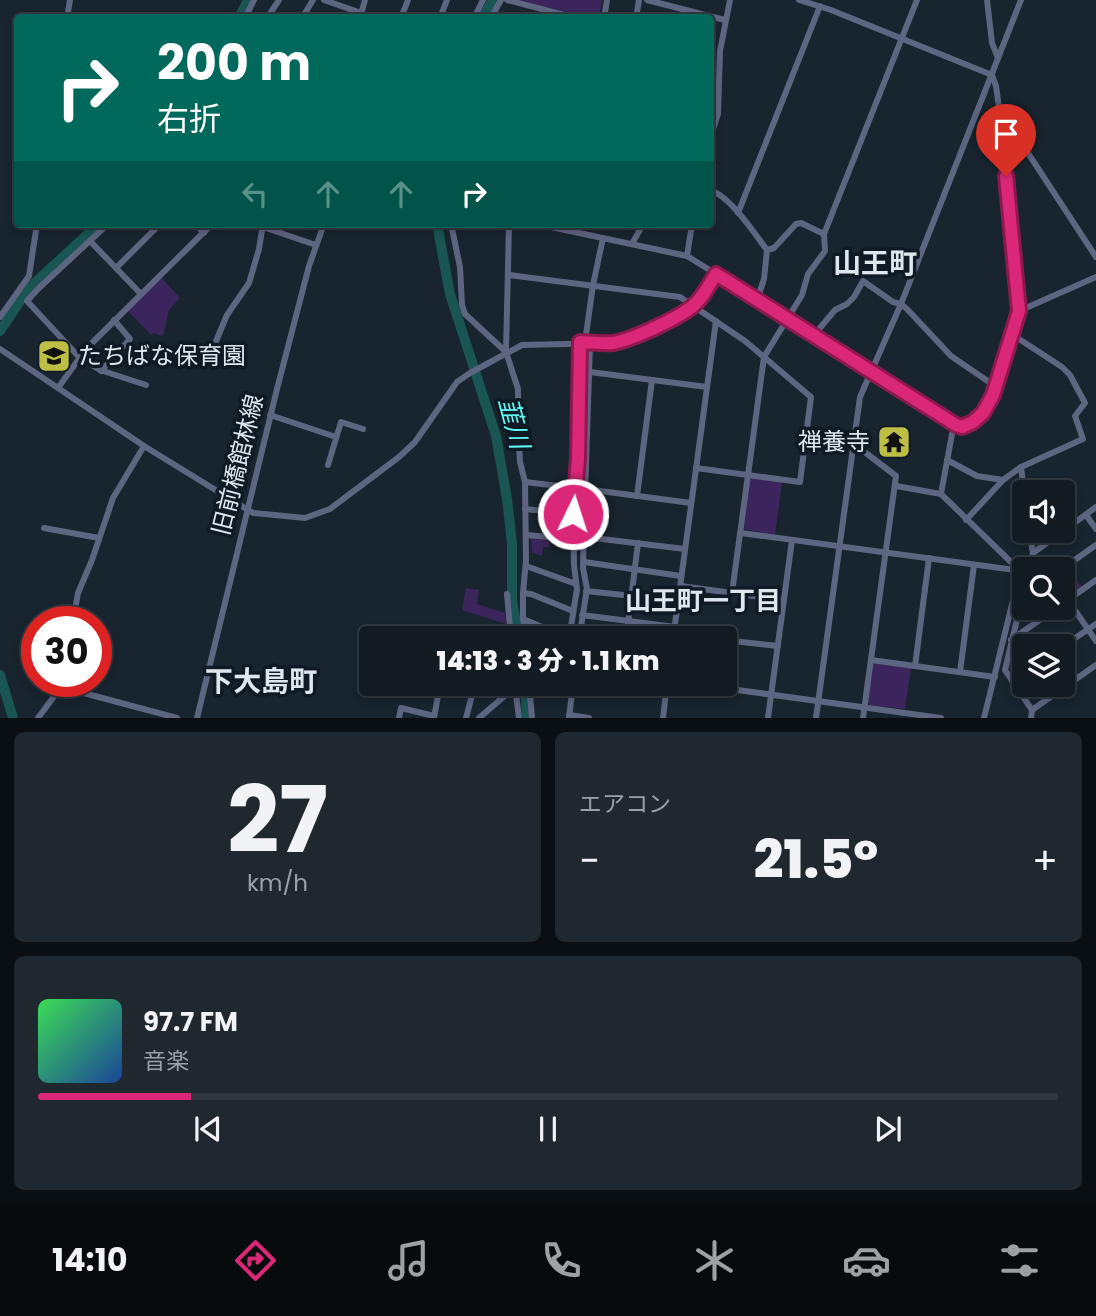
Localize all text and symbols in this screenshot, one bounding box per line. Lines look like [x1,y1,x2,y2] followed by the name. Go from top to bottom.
[157,29,311,97] text: 200 m
[42,42,133,133] icon: right
[157,96,221,141] text: 右折
[976,104,1036,176] pin
[987,115,1025,153] icon: arrive
[236,175,274,213] icon: left
[309,175,347,213] icon: ahead
[382,175,420,213] icon: ahead
[455,175,493,213] icon: right
[833,244,917,283] district label: 山王町
[35,337,73,375] school or university icon: たちばな保育園
[78,339,246,372] place label: たちばな保育園
[204,391,271,539] street label: 旧前橋館林線
[490,393,539,456] water label: 韮川
[875,423,913,461] temple icon: 禅養寺
[798,425,870,458] place label: 禅養寺
[536,477,610,551] position arrow
[1012,480,1075,697] map controls
[1012,480,1075,543] button: sound
[1012,557,1075,620] button: search
[625,583,781,619] district label: 山王町一丁目
[21,606,112,697] speed limit sign: 30
[1012,634,1075,697] button: layers
[437,643,659,679] text: 14:13 · 3 分 · 1.1 km
[205,662,317,701] district label: 下大島町
[227,756,328,884] text: 27
[579,788,671,820] text: エアコン
[754,823,878,896] text: 21.5°
[579,834,600,887] text: −
[1032,834,1058,887] text: +
[247,867,308,899] text: km/h
[143,1004,238,1040] text: 97.7 FM
[143,1045,189,1077] text: 音楽
[189,1110,227,1148] icon: previous
[529,1110,567,1148] icon: pause
[869,1110,907,1148] icon: next
[231,1236,280,1285] icon: directions
[384,1236,433,1285] icon: music
[537,1236,586,1285] icon: phone
[690,1236,739,1285] icon: climate
[842,1236,891,1285] icon: car
[995,1236,1044,1285] icon: filters
[52,1237,128,1282] text: 14:10

